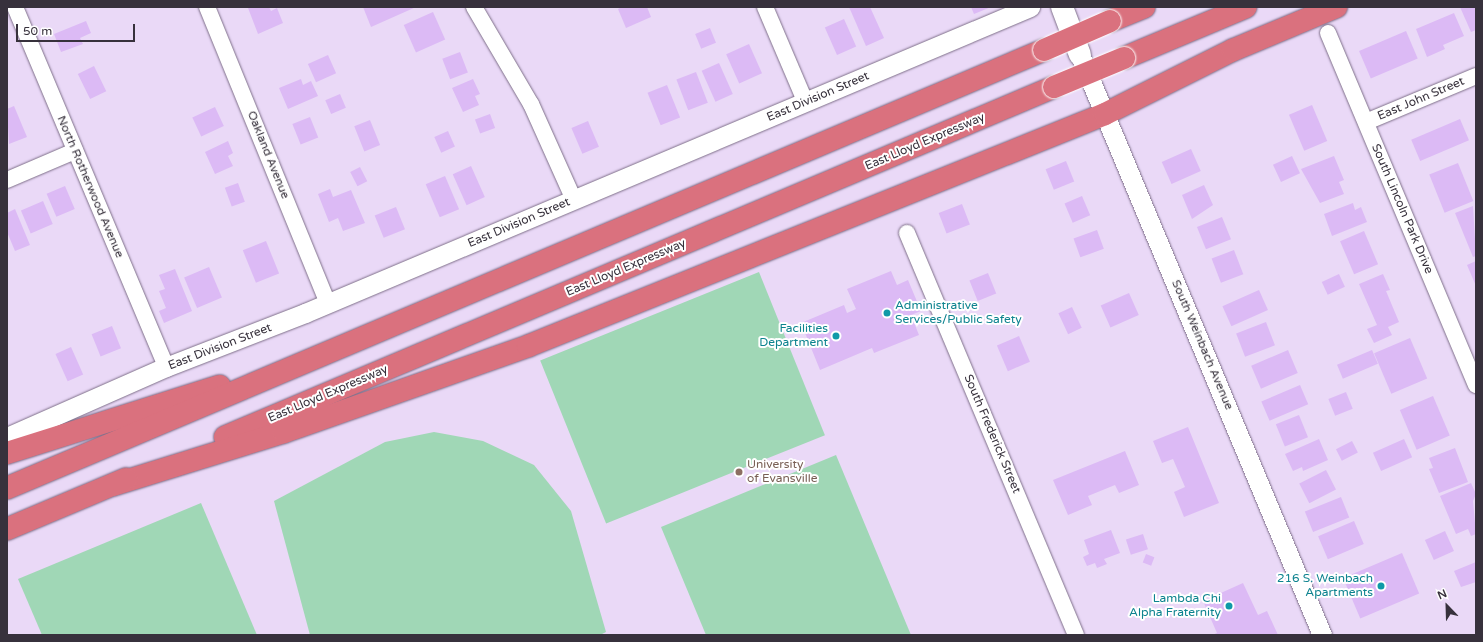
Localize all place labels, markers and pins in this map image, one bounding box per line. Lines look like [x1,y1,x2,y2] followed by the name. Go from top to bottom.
[895,299,1022,327] place label: Administrative Services/Public Safety
[882,308,892,318] marker: Administrative Services/Public Safety
[759,322,828,350] place label: Facilities Department
[831,331,841,341] marker: Facilities Department
[747,458,818,486] place label: University of Evansville
[734,467,744,477] marker: University of Evansville
[1277,572,1373,600] place label: 216 S. Weinbach Apartments
[1376,581,1386,591] marker: 216 S. Weinbach Apartments
[1129,592,1221,620] place label: Lambda Chi Alpha Fraternity
[1224,601,1234,611] marker: Lambda Chi Alpha Fraternity

